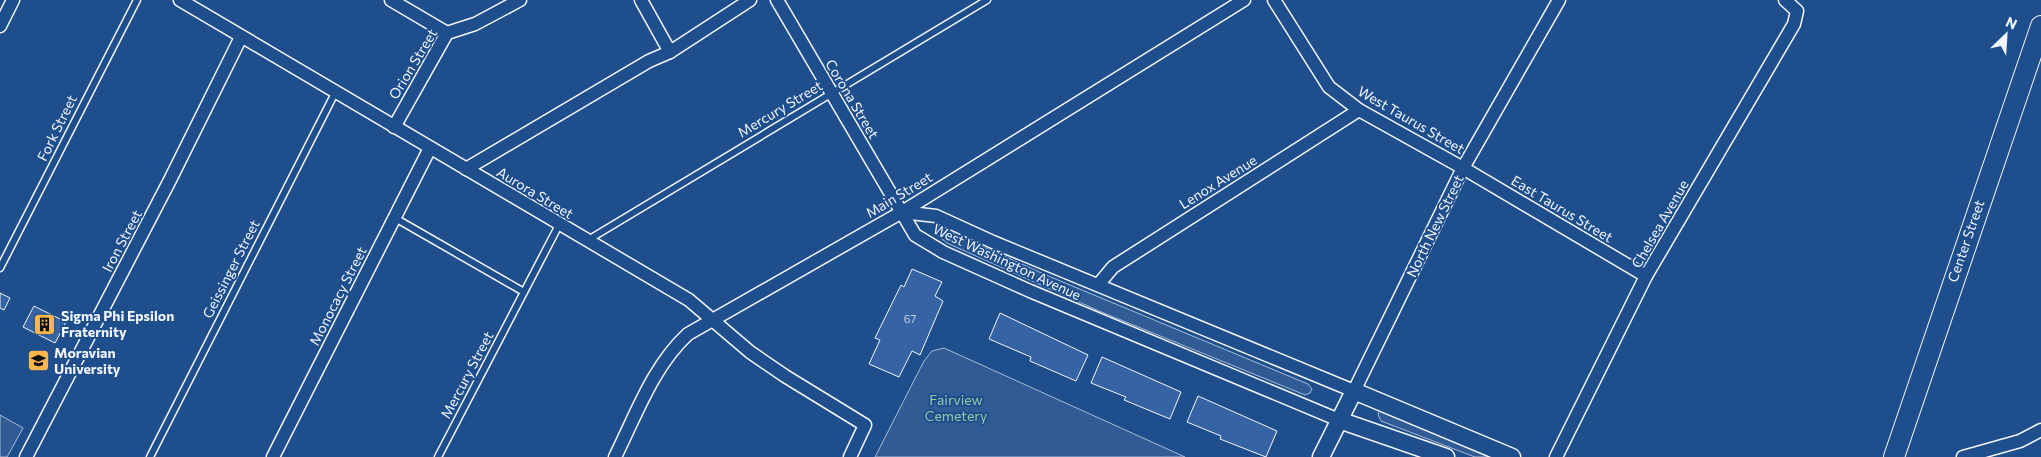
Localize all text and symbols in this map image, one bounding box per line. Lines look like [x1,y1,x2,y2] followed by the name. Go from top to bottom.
[1981,10,2031,60] north arrow
[2003,13,2020,33] text: N
[385,25,440,102] street label: Orion Street
[822,56,883,142] street label: Corona Street
[734,76,825,141] street label: Mercury Street
[1355,82,1468,157] street label: West Taurus Street
[33,92,80,164] street label: Fork Street
[1176,151,1260,212] street label: Lenox Avenue
[494,163,577,222] street label: Aurora Street
[862,168,935,221] street label: Main Street
[1402,171,1467,280] street label: North New Street
[1508,172,1616,246] street label: East Taurus Street
[1627,177,1692,271] street label: Chelsea Avenue
[1944,197,1988,284] street label: Center Street
[98,207,145,275] street label: Iron Street
[198,216,263,321] street label: Geissinger Street
[931,220,1084,303] street label: West Washington Avenue
[305,243,370,348] street label: Monocacy Street
[61,307,174,340] place label: Sigma Phi Epsilon Fraternity
[33,312,57,336] building icon: Sigma Phi Epsilon Fraternity
[904,312,916,325] house number: 67
[437,328,497,421] street label: Mercury Street
[54,344,121,377] place label: Moravian University
[26,349,50,373] school or university icon: Moravian University
[925,391,987,424] park label: Fairview Cemetery

